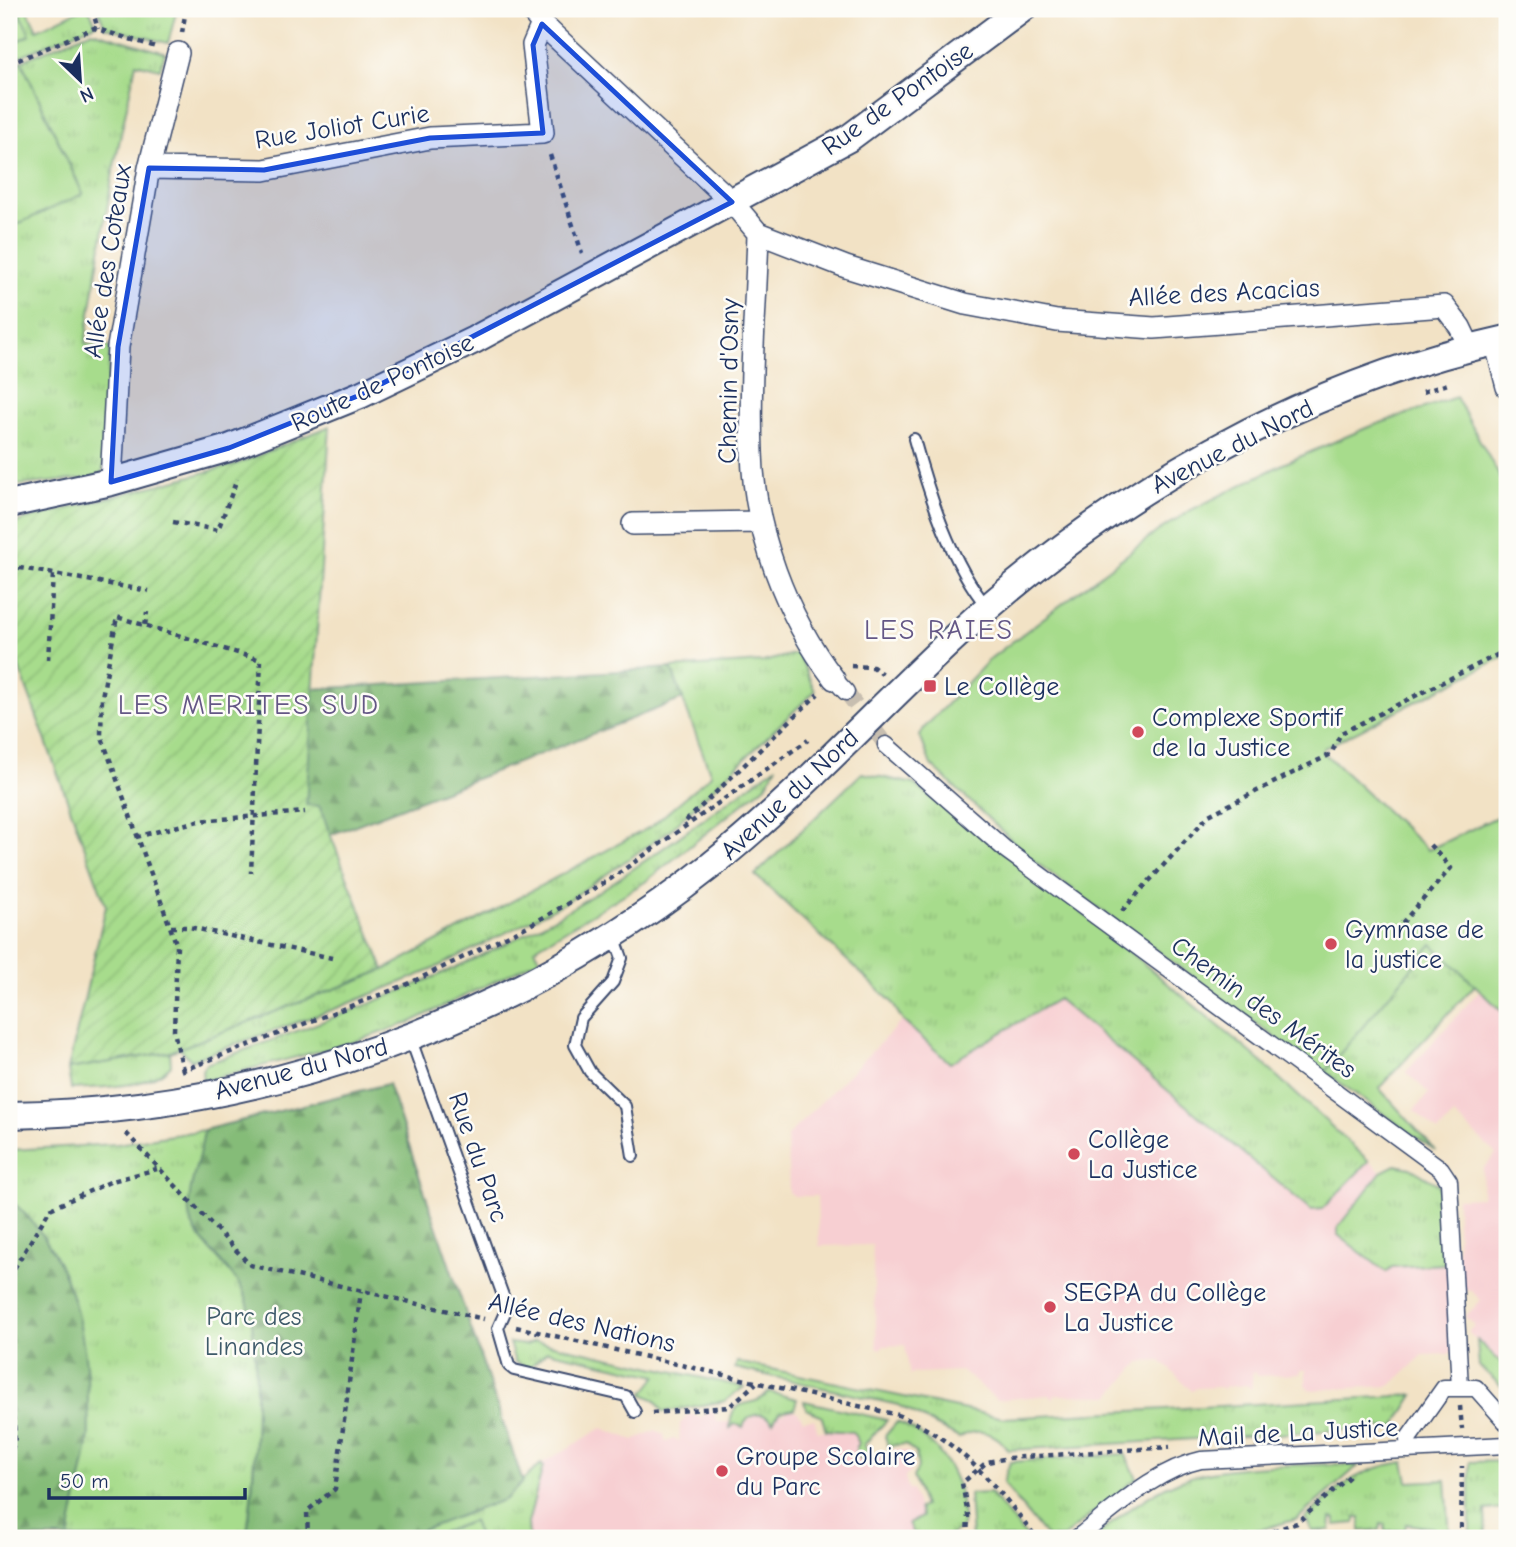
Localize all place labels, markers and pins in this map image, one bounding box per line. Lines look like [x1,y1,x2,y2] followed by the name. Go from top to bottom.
[944,672,1059,702] place label: Le Collège
[922,678,938,694] marker: Le Collège
[1152,703,1344,763] place label: Complexe Sportif de la Justice
[1130,724,1146,740] marker: Complexe Sportif de la Justice
[1345,915,1484,975] place label: Gymnase de la justice
[1323,936,1339,952] marker: Gymnase de la justice
[1088,1125,1198,1185] place label: Collège La Justice
[1066,1146,1082,1162] marker: Collège La Justice
[1064,1278,1266,1338] place label: SEGPA du Collège La Justice
[1042,1299,1058,1315] marker: SEGPA du Collège La Justice
[736,1442,916,1502] place label: Groupe Scolaire du Parc
[714,1463,730,1479] marker: Groupe Scolaire du Parc

